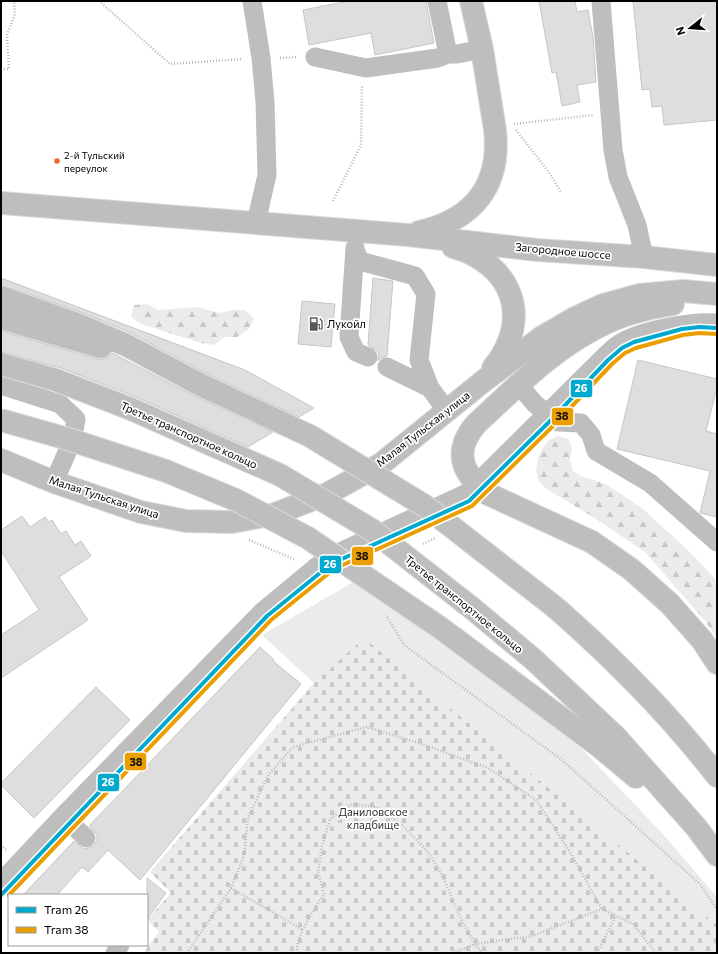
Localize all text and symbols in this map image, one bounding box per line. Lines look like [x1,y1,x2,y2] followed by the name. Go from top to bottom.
[670,8,710,48] north arrow
[673,25,687,37] text: N
[64,149,125,174] place label: 2-й Тульский переулок
[52,156,62,166] marker: 2-й Тульский переулок
[515,240,612,261] street label: Загородное шоссе
[308,316,324,332] fuel station icon: Лукойл
[327,317,366,330] place label: Лукойл
[570,379,593,398] line badge: 26
[575,381,588,394] text: 26
[373,388,472,469] street label: Малая Тульская улица
[119,398,260,471] street label: Третье транспортное кольцо
[551,407,574,426] line badge: 38
[555,409,569,422] text: 38
[48,473,161,520] street label: Малая Тульская улица
[351,546,374,566] line badge: 38
[355,549,369,562] text: 38
[403,552,526,656] street label: Третье транспортное кольцо
[319,555,342,574] line badge: 26
[324,557,337,570] text: 26
[124,752,147,771] line badge: 38
[129,755,143,768] text: 38
[97,773,120,792] line badge: 26
[102,775,115,788] text: 26
[338,805,408,831] park label: Даниловское кладбище
[8,894,148,946] legend
[44,902,88,916] text: Tram 26
[44,922,89,936] text: Tram 38

